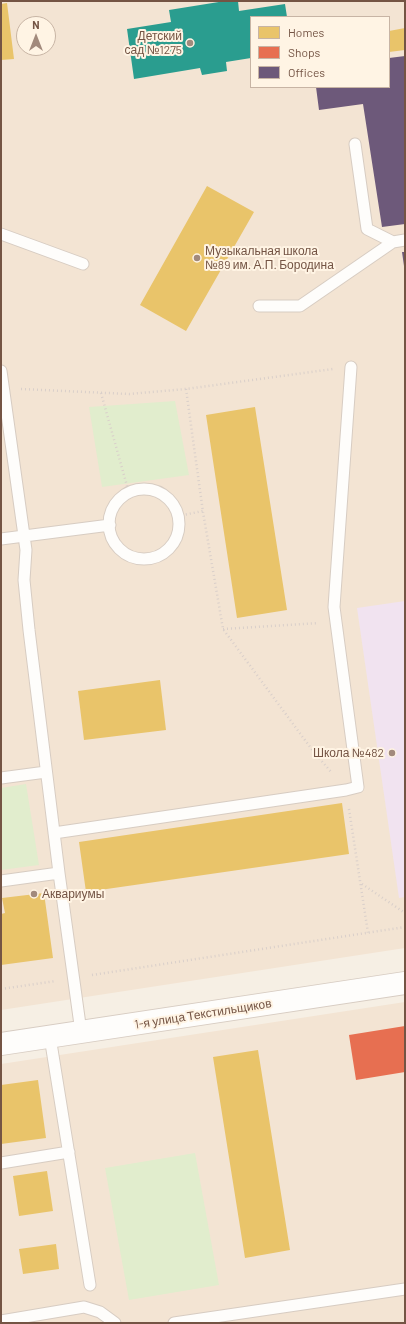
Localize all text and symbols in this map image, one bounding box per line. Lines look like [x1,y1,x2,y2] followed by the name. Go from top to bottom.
[16,16,56,56] north arrow
[250,16,390,88] legend
[32,18,40,31] text: N
[288,25,324,39] text: Homes
[125,29,182,57] place label: Детский сад №1275
[185,38,195,48] marker: Детский сад №1275
[288,45,320,59] text: Shops
[288,65,325,79] text: Offices
[205,244,334,272] place label: Музыкальная школа №89 им. А.П. Бородина
[192,253,202,263] marker: Музыкальная школа №89 им. А.П. Бородина
[313,746,384,760] place label: Школа №482
[387,748,397,758] marker: Школа №482
[42,887,104,901] place label: Аквариумы
[29,889,39,899] marker: Аквариумы
[134,996,272,1032] street label: 1-я улица Текстильщиков

